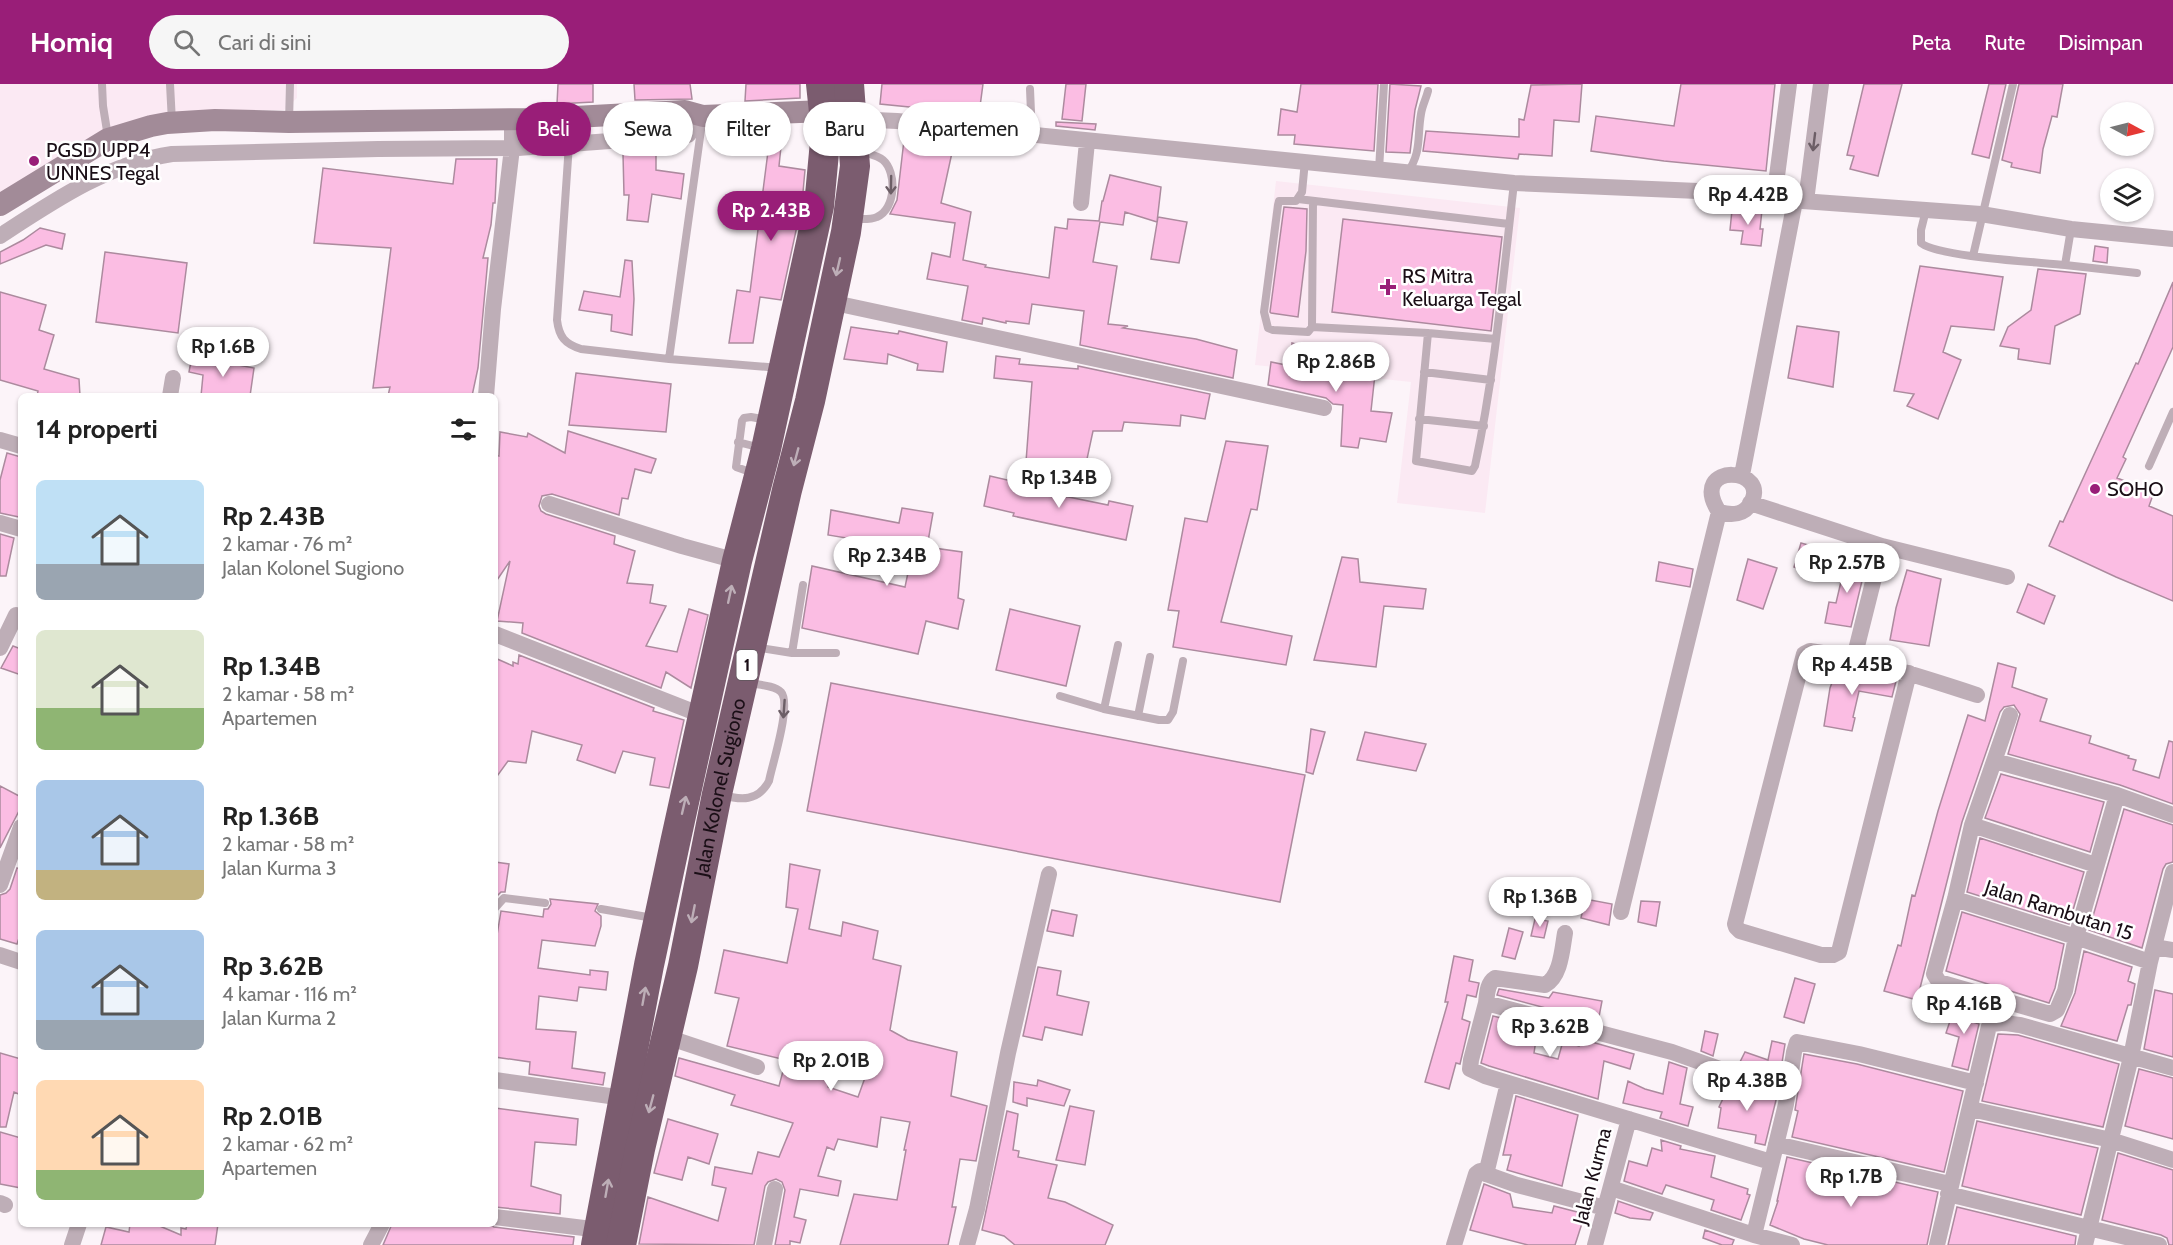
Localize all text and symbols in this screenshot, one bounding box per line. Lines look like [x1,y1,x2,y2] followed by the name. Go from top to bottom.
[149,15,569,69] search box
[30,25,113,59] text: Homiq
[170,26,203,59] icon: search
[218,29,311,56] text: Cari di sini
[1912,30,1951,55] text: Peta
[1984,30,2025,55] text: Rute
[2058,30,2143,55] text: Disimpan
[516,102,591,156] chip: Beli
[603,102,693,156] chip: Sewa
[705,102,791,156] chip: Filter
[803,102,886,156] chip: Baru
[898,102,1040,156] chip: Apartemen
[2100,102,2154,156] north arrow
[2100,102,2154,222] map controls
[1808,132,1819,151] one-way arrow
[46,138,160,185] place label: PGSD UPP4 UNNES Tegal
[27,154,41,168] marker: PGSD UPP4 UNNES Tegal
[2100,168,2154,222] button: layers
[886,175,897,195] one-way arrow
[1686,175,1810,226] pin: Rp 4.42B
[1708,182,1788,206] text: Rp 4.42B
[709,191,833,242] pin: Rp 2.43B
[731,198,811,222] text: Rp 2.43B
[832,257,843,276] one-way arrow
[1402,264,1522,311] place label: RS Mitra Keluarga Tegal
[1379,278,1397,296] marker: RS Mitra Keluarga Tegal
[168,327,278,378] pin: Rp 1.6B
[191,334,255,358] text: Rp 1.6B
[1274,342,1398,393] pin: Rp 2.86B
[1296,349,1376,373] text: Rp 2.86B
[36,413,158,445] text: 14 properti
[447,413,480,446] icon: filters
[790,447,801,466] one-way arrow
[997,458,1121,509] pin: Rp 1.34B
[1021,465,1097,489] text: Rp 1.34B
[2107,477,2164,501] place label: SOHO
[2088,482,2102,496] marker: SOHO
[222,500,325,532] text: Rp 2.43B
[84,504,156,576] icon: home
[222,532,352,556] text: 2 kamar · 76 m²
[825,536,949,587] pin: Rp 2.34B
[847,543,927,567] text: Rp 2.34B
[1785,543,1909,594] pin: Rp 2.57B
[1809,550,1885,574] text: Rp 2.57B
[222,556,404,580] text: Jalan Kolonel Sugiono
[725,585,736,605] one-way arrow
[1790,645,1914,696] pin: Rp 4.45B
[222,650,321,682] text: Rp 1.34B
[736,650,758,680] road number: 1
[1812,652,1892,676] text: Rp 4.45B
[84,654,156,726] icon: home
[222,682,354,706] text: 2 kamar · 58 m²
[689,696,751,880] street label: Jalan Kolonel Sugiono
[778,699,789,719] one-way arrow
[222,706,317,730] text: Apartemen
[678,796,690,815] one-way arrow
[222,800,319,832] text: Rp 1.36B
[84,804,156,876] icon: home
[222,832,354,856] text: 2 kamar · 58 m²
[222,856,337,880] text: Jalan Kurma 3
[1981,874,2136,945] street label: Jalan Rambutan 15
[1478,877,1602,928] pin: Rp 1.36B
[1503,884,1577,908] text: Rp 1.36B
[687,903,698,923] one-way arrow
[222,950,323,982] text: Rp 3.62B
[84,954,156,1026] icon: home
[222,982,357,1006] text: 4 kamar · 116 m²
[1902,984,2026,1035] pin: Rp 4.16B
[638,987,649,1006] one-way arrow
[1926,991,2002,1015] text: Rp 4.16B
[222,1006,336,1030] text: Jalan Kurma 2
[1488,1007,1612,1058] pin: Rp 3.62B
[1511,1014,1589,1038] text: Rp 3.62B
[769,1041,893,1092] pin: Rp 2.01B
[792,1048,870,1072] text: Rp 2.01B
[1685,1061,1809,1112] pin: Rp 4.38B
[1707,1068,1787,1092] text: Rp 4.38B
[645,1094,657,1113] one-way arrow
[222,1100,322,1132] text: Rp 2.01B
[84,1104,156,1176] icon: home
[1567,1125,1617,1228] street label: Jalan Kurma
[222,1132,353,1156] text: 2 kamar · 62 m²
[222,1156,317,1180] text: Apartemen
[1796,1157,1906,1208] pin: Rp 1.7B
[1820,1164,1882,1188] text: Rp 1.7B
[602,1178,613,1198] one-way arrow

